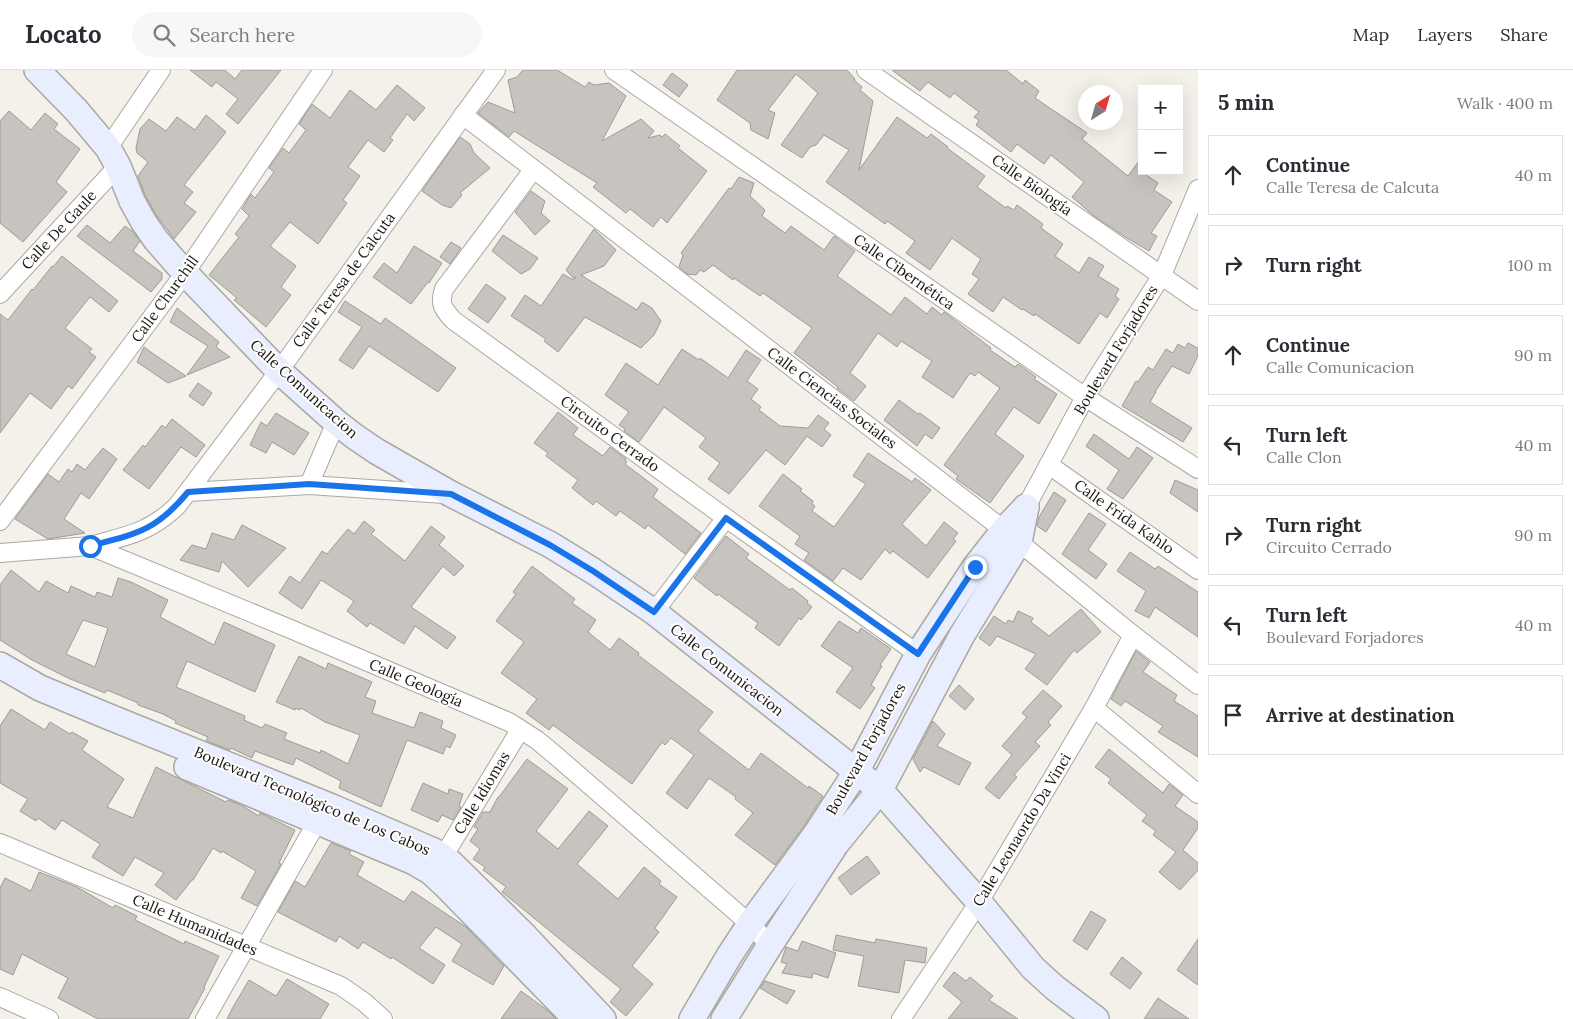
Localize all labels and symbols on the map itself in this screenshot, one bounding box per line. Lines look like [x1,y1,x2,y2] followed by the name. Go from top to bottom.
[1078,85,1123,130] north arrow
[988,150,1076,220] street label: Calle Biología
[17,186,100,273] street label: Calle De Gaule
[288,208,399,351] street label: Calle Teresa de Calcuta
[850,230,959,314] street label: Calle Cibernética
[127,252,202,346] street label: Calle Churchill
[1069,281,1162,418] street label: Boulevard Forjadores
[246,335,362,442] street label: Calle Comunicacion
[764,343,901,453] street label: Calle Ciencias Sociales
[557,391,664,476] street label: Circuito Cerrado
[1071,475,1178,558] street label: Calle Frida Kahlo
[79,535,102,558] route start
[964,556,987,579] route end
[667,619,788,720] street label: Calle Comunicacion
[366,654,466,711] street label: Calle Geología
[821,679,910,818] street label: Boulevard Forjadores
[191,742,433,859] street label: Boulevard Tecnológico de Los Cabos
[449,748,514,838] street label: Calle Idiomas
[968,750,1075,910] street label: Calle Leonaordo Da Vinci
[130,890,261,959] street label: Calle Humanidades

